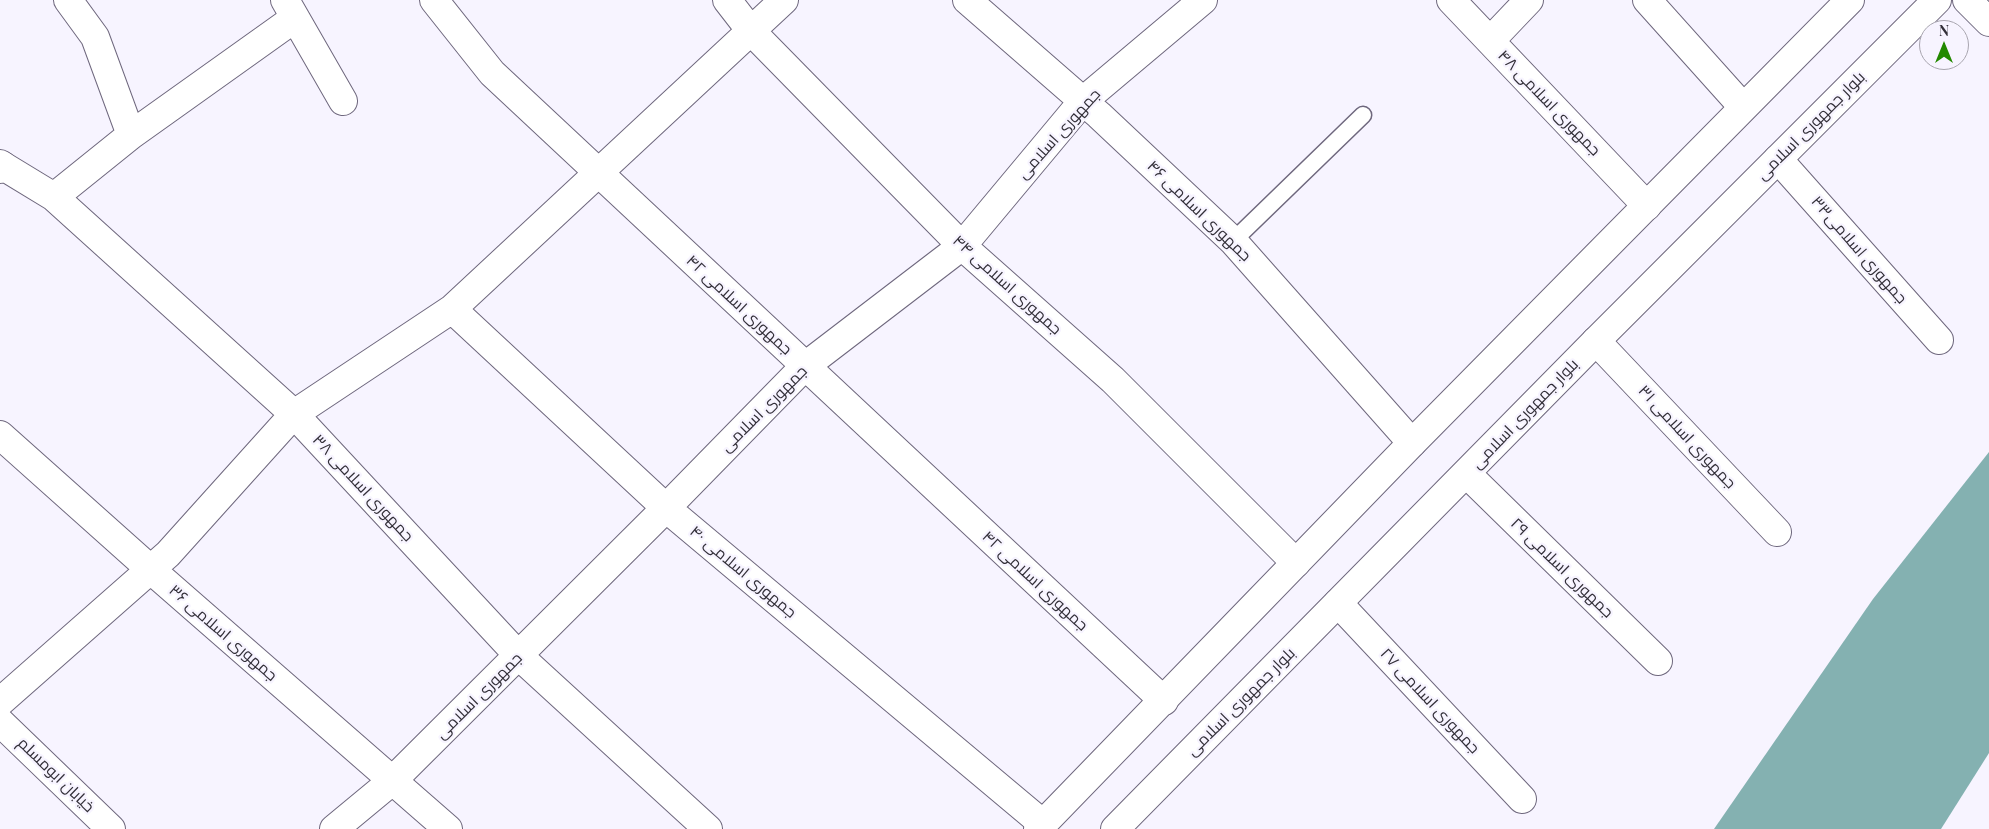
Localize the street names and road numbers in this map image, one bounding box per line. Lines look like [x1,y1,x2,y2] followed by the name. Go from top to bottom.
[1494,46,1604,160] street label: جمهوری اسلامی ۴۸
[1753,68,1869,184] street label: بلوار جمهوری اسلامی
[1013,85,1105,183] street label: جمهوری اسلامی
[1143,157,1255,265] street label: جمهوری اسلامی ۴۶
[1807,192,1911,308] street label: جمهوری اسلامی۳۳
[949,231,1065,339] street label: جمهوری اسلامی ۴۴
[682,251,796,359] street label: جمهوری اسلامی ۴۲
[1468,355,1582,473] street label: بلوار جمهوری اسلامی
[717,362,811,456] street label: جمهوری اسلامی
[1634,381,1740,493] street label: جمهوری اسلامی ۳۱
[308,430,418,546] street label: جمهوری اسلامی ۳۸
[1507,514,1617,622] street label: جمهوری اسلامی ۲۹
[686,522,800,622] street label: جمهوری اسلامی ۴۰
[978,527,1092,635] street label: جمهوری اسلامی ۴۲
[165,581,281,685] street label: جمهوری اسلامی ۳۶
[1183,644,1299,760] street label: بلوار جمهوری اسلامی
[1376,644,1484,758] street label: جمهوری اسلامی ۲۷
[432,649,526,743] street label: جمهوری اسلامی
[14,734,98,816] street label: خیابان ابومسلم

